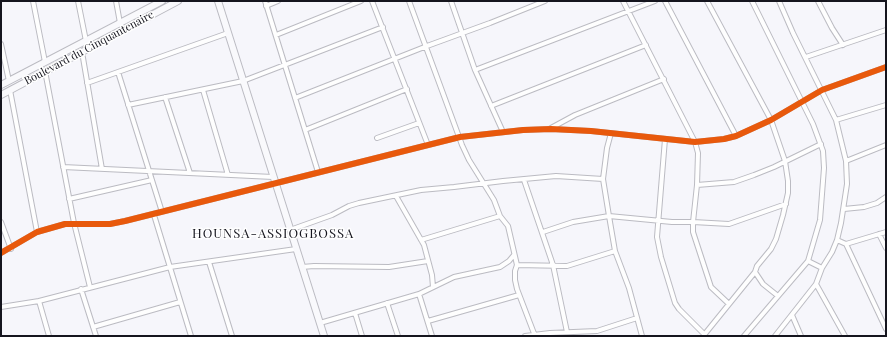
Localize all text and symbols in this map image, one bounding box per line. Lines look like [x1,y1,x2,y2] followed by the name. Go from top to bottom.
[22,8,156,88] street label: Boulevard du Cinquantenaire
[192,226,354,242] district label: HOUNSA-ASSIOGBOSSA

